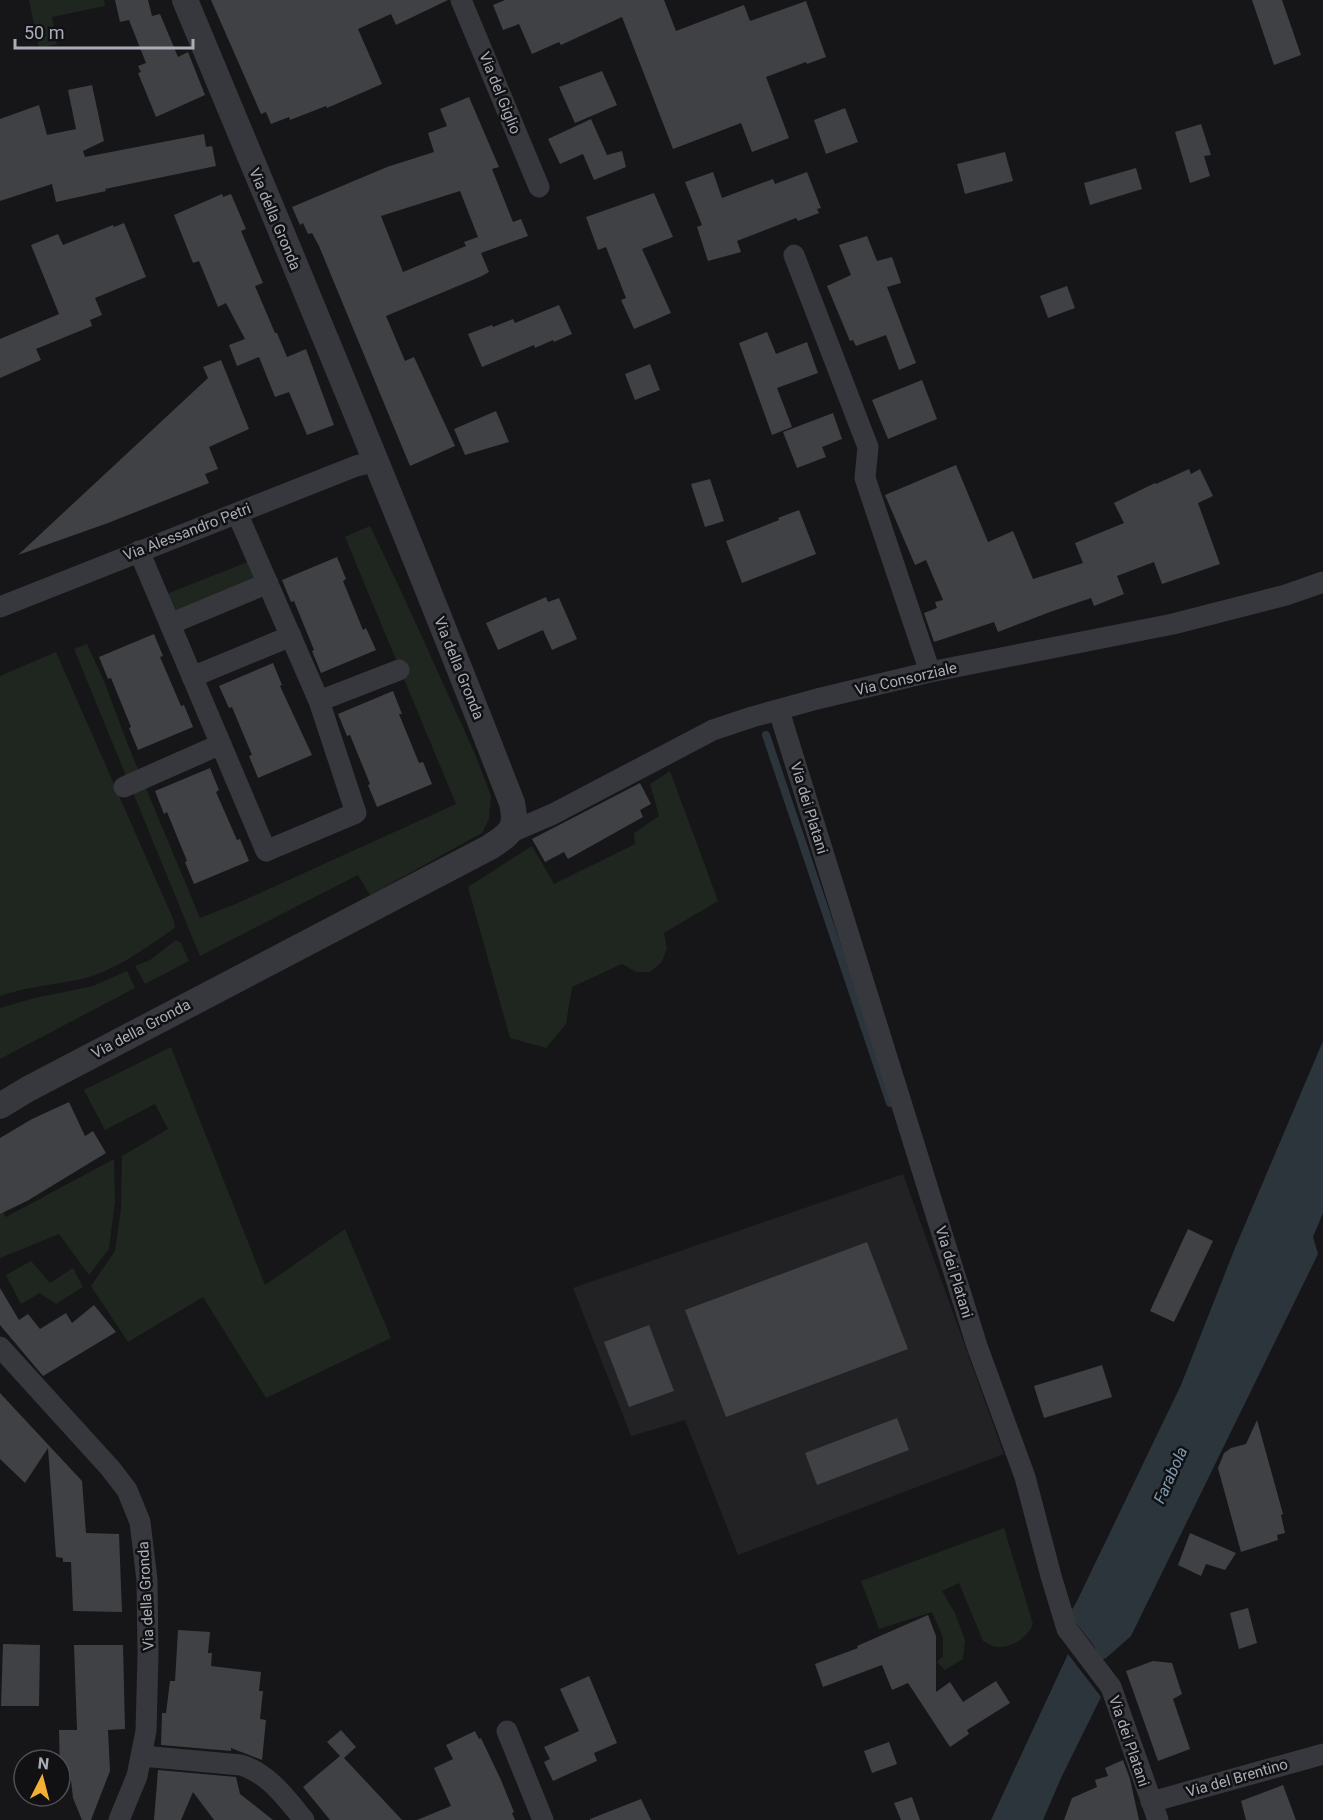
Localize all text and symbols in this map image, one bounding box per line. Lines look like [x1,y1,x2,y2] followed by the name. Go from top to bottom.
[15,12,194,50] scale bar
[24,22,64,43] text: 50 m
[475,49,525,137] street label: Via del Giglio
[245,165,305,273] street label: Via della Gronda
[121,499,253,565] street label: Via Alessandro Petri
[430,614,488,722] street label: Via della Gronda
[853,659,959,699] street label: Via Consorziale
[786,760,832,856] street label: Via dei Platani
[89,995,193,1063] street label: Via della Gronda
[931,1224,977,1320] street label: Via dei Platani
[1150,1444,1191,1506] water label: Farabola
[134,1541,158,1651] street label: Via della Gronda
[1105,1693,1153,1789] street label: Via dei Platani
[12,1748,72,1808] north arrow
[37,1754,50,1774] text: N
[1184,1755,1290,1801] street label: Via del Brentino

